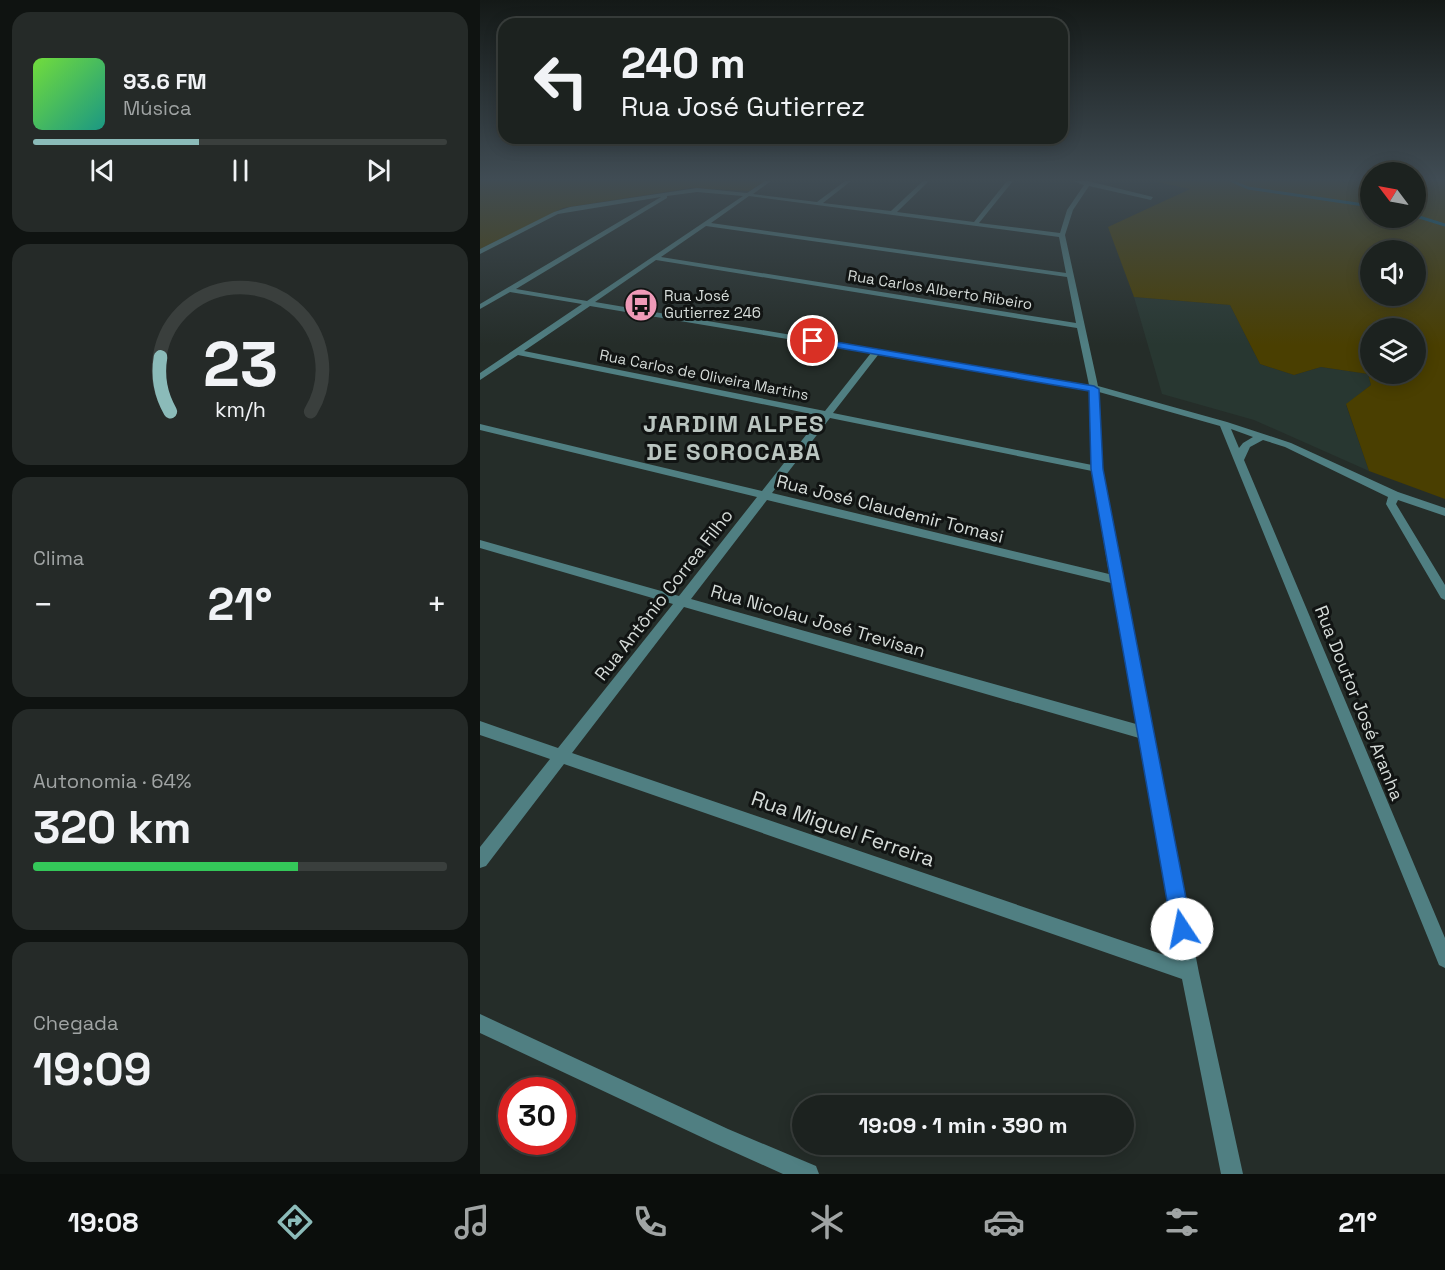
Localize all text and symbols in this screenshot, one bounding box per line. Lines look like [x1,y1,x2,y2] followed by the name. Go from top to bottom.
[621,37,746,90] text: 240 m
[522,42,600,120] icon: left
[123,67,207,95] text: 93.6 FM
[621,89,865,124] text: Rua José Gutierrez
[123,95,191,121] text: Música
[86,154,119,187] icon: previous
[224,154,257,187] icon: pause
[362,154,395,187] icon: next
[1360,162,1426,228] north arrow
[1360,162,1426,384] map controls
[1360,240,1426,306] button: sound
[846,266,1034,313] street label: Rua Carlos Alberto Ribeiro
[664,286,761,322] place label: Rua José Gutierrez 246
[623,287,659,323] bus stop icon: Rua José Gutierrez 246
[787,315,838,366] pin
[1360,318,1426,384] button: layers
[796,324,829,357] icon: arrive
[202,325,277,404] text: 23
[598,345,810,404] street label: Rua Carlos de Oliveira Martins
[214,396,266,423] text: km/h
[643,408,825,467] district label: JARDIM ALPES DE SOROCABA
[774,469,1006,548] street label: Rua José Claudemir Tomasi
[589,504,738,685] street label: Rua Antônio Correa Filho
[33,545,84,571] text: Clima
[208,576,272,633] text: 21°
[708,579,928,662] street label: Rua Nicolau José Trevisan
[33,584,53,626] text: −
[427,584,447,626] text: +
[1310,602,1409,804] street label: Rua Doutor José Aranha
[33,768,191,794] text: Autonomia · 64%
[748,784,939,873] street label: Rua Miguel Ferreira
[33,799,192,856] text: 320 km
[1150,897,1214,961] position arrow
[33,1010,118,1036] text: Chegada
[33,1041,152,1098] text: 19:09
[498,1077,576,1155] speed limit sign: 30
[858,1111,1068,1139] text: 19:09 · 1 min · 390 m
[274,1201,316,1243] icon: directions
[451,1201,493,1243] icon: music
[629,1201,671,1243] icon: phone
[806,1201,848,1243] icon: climate
[983,1201,1025,1243] icon: car
[1161,1201,1203,1243] icon: filters
[68,1205,138,1240] text: 19:08
[1338,1205,1377,1240] text: 21°

